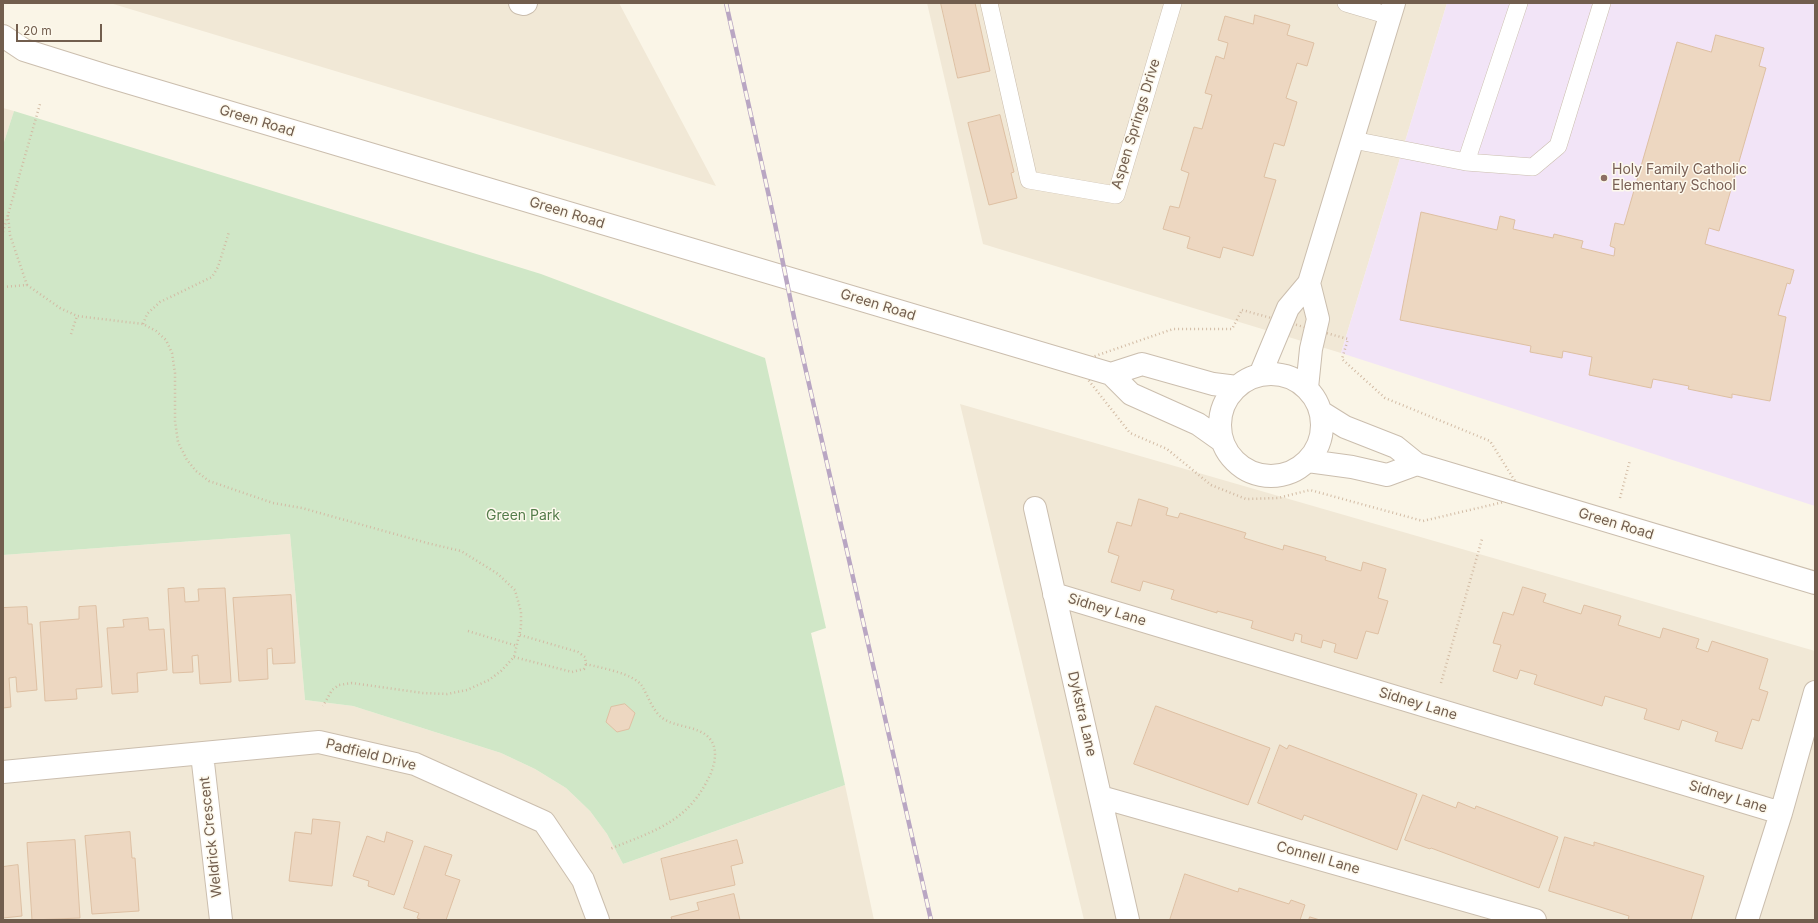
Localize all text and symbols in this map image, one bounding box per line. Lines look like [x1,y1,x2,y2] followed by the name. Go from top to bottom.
[18,16,104,42] scale bar
[23,23,52,38] text: 20 m
[1108,57,1164,191] street label: Aspen Springs Drive
[217,102,297,140] street label: Green Road
[1612,162,1747,194] place label: Holy Family Catholic Elementary School
[1599,173,1609,183] marker: Holy Family Catholic Elementary School
[527,194,607,232] street label: Green Road
[838,286,918,324] street label: Green Road
[1576,505,1656,543] street label: Green Road
[486,508,560,524] park label: Green Park
[1066,590,1148,630] street label: Sidney Lane
[1064,670,1100,758] street label: Dykstra Lane
[1377,684,1459,724] street label: Sidney Lane
[324,736,418,774] street label: Padfield Drive
[196,776,226,898] street label: Weldrick Crescent
[1687,777,1769,817] street label: Sidney Lane
[1274,838,1362,878] street label: Connell Lane

